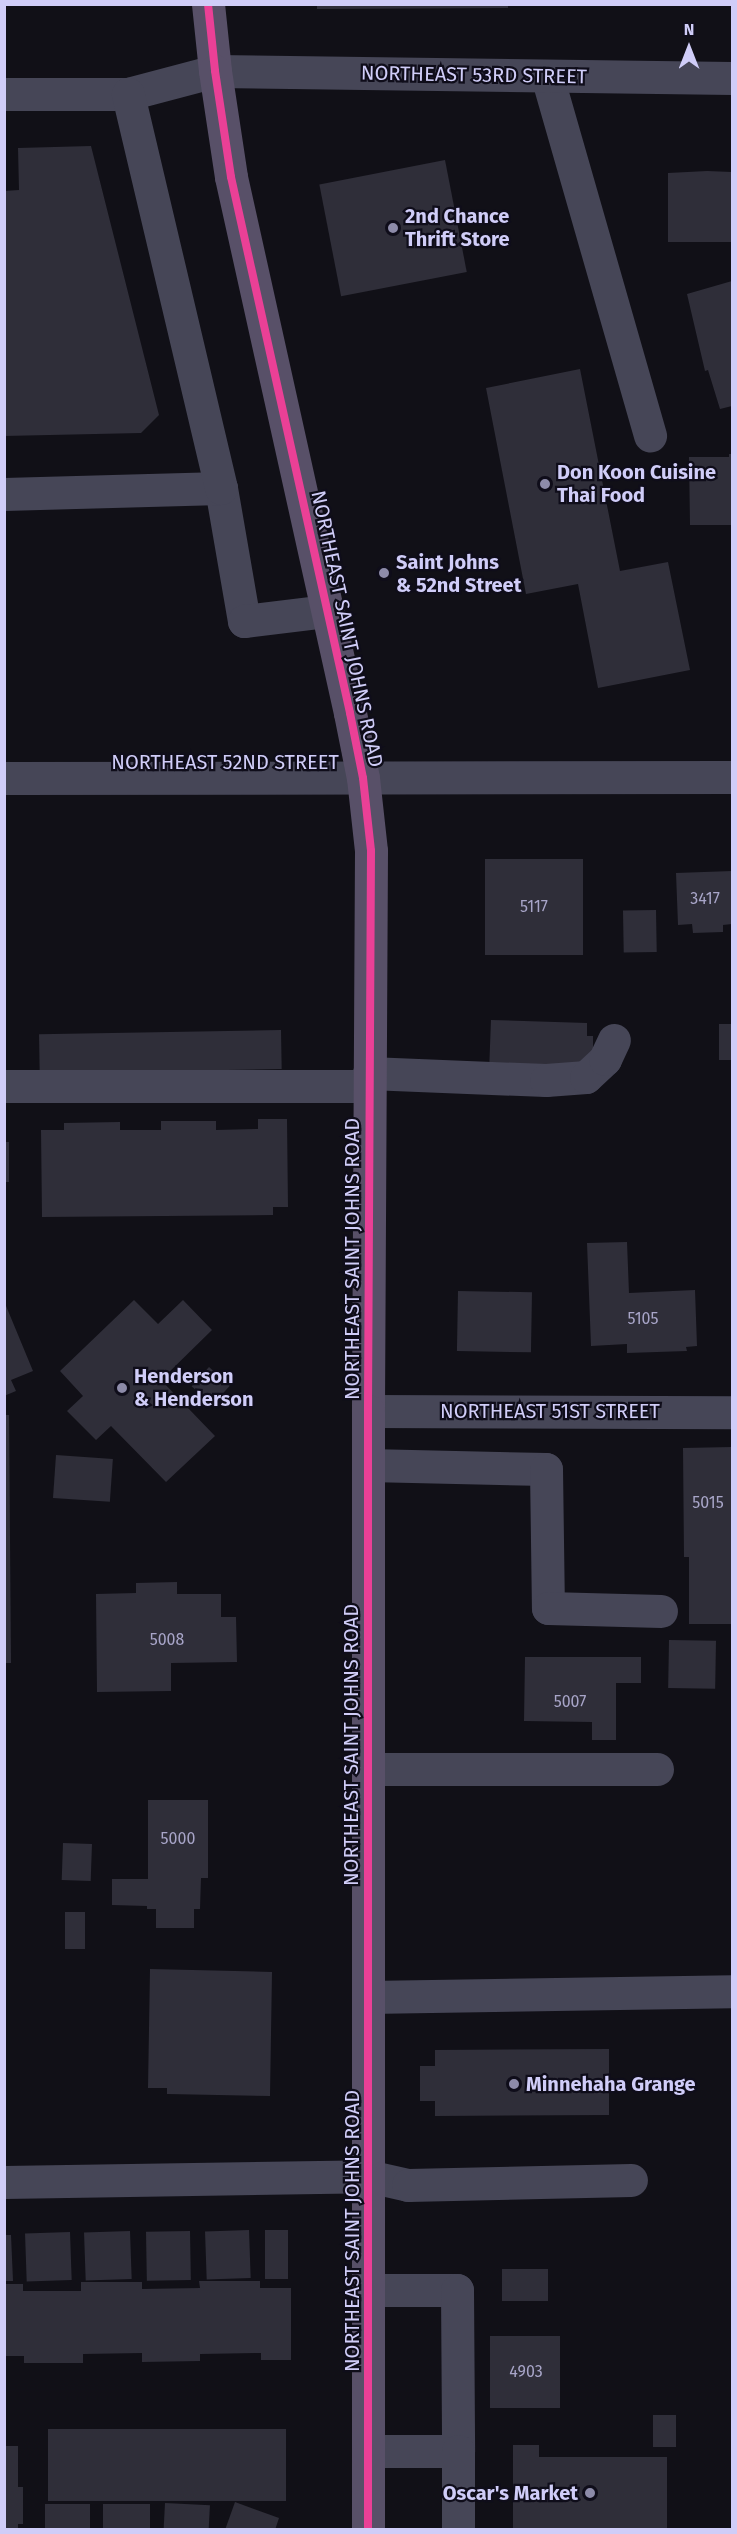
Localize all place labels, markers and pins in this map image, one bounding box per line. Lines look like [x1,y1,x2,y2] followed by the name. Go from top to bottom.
[405,204,510,251] place label: 2nd Chance Thrift Store
[386,221,400,235] marker: 2nd Chance Thrift Store
[557,460,716,507] place label: Don Koon Cuisine Thai Food
[538,477,552,491] marker: Don Koon Cuisine Thai Food
[396,550,521,597] place label: Saint Johns & 52nd Street
[377,566,391,580] marker: Saint Johns & 52nd Street
[134,1364,254,1411] place label: Henderson & Henderson
[115,1381,129,1395] marker: Henderson & Henderson
[526,2072,696,2096] place label: Minnehaha Grange
[507,2077,521,2091] marker: Minnehaha Grange
[443,2481,578,2505] place label: Oscar's Market
[583,2486,597,2500] marker: Oscar's Market

